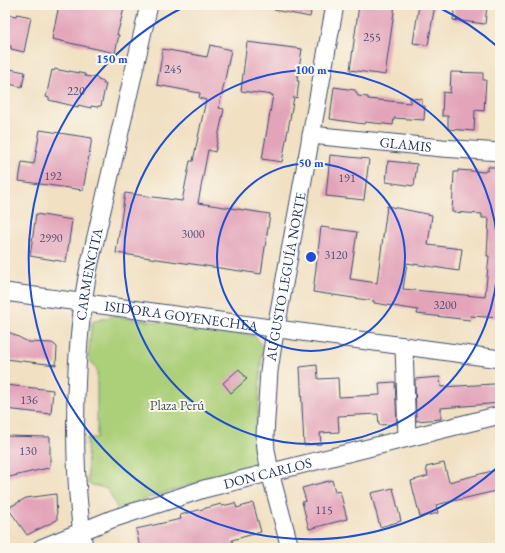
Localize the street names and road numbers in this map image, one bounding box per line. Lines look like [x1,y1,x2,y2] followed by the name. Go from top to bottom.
[379,133,432,156] street label: GLAMIS
[261,191,310,363] street label: AUGUSTO LEGUÍA NORTE
[72,226,107,322] street label: CARMENCITA
[103,297,260,335] street label: ISIDORA GOYENECHEA
[222,453,314,493] street label: DON CARLOS

